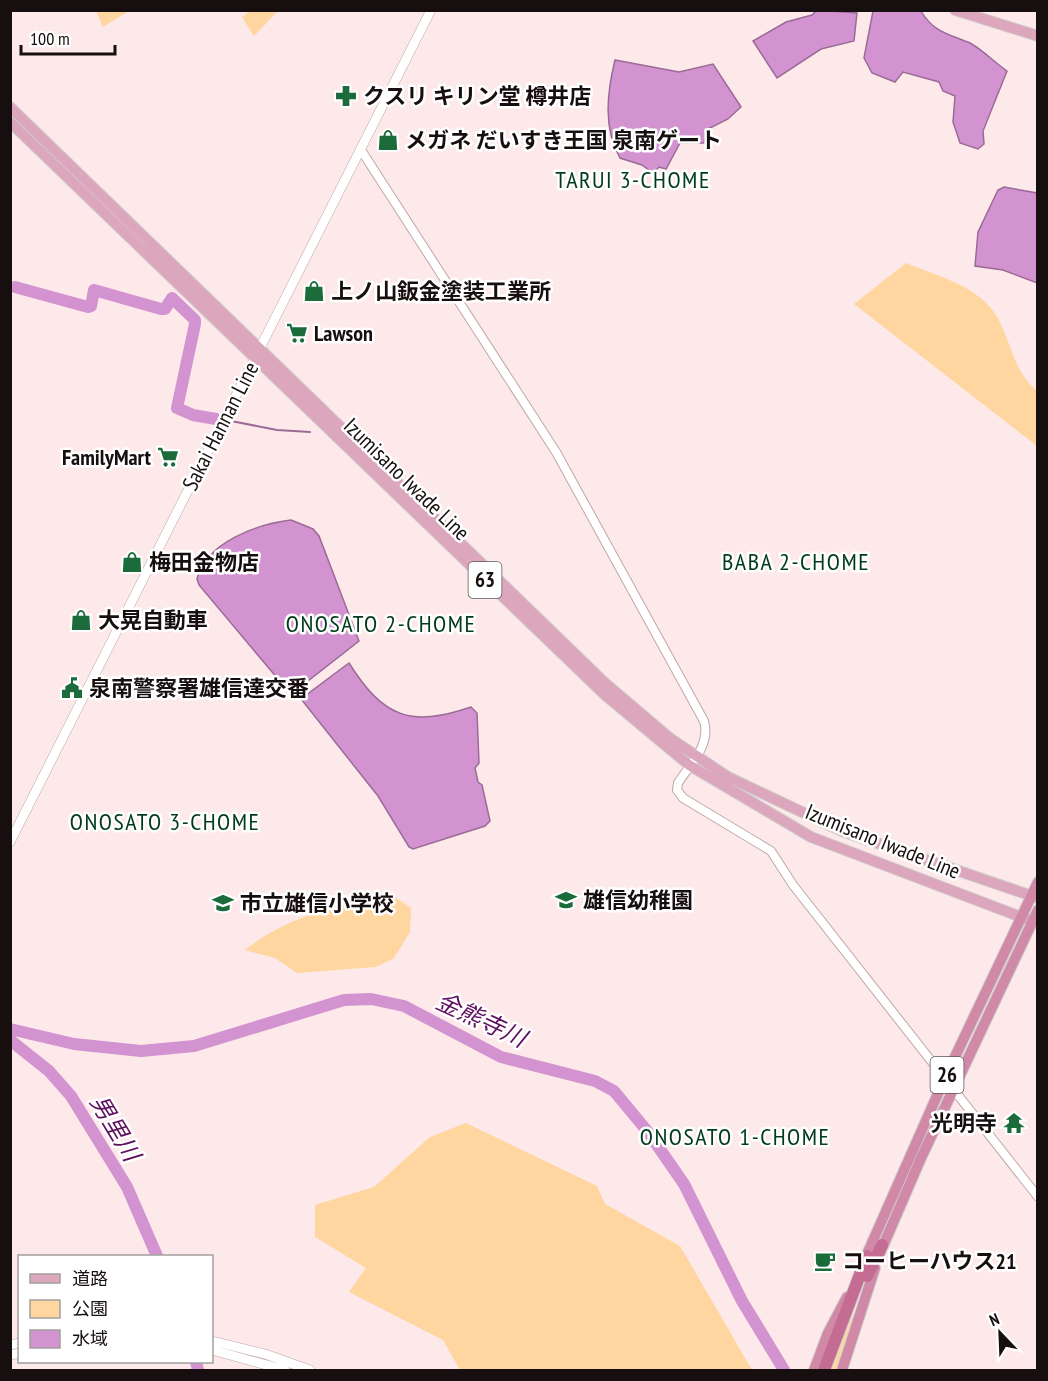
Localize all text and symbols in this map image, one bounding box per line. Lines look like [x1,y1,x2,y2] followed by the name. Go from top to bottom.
[21,18,116,56] scale bar
[30,27,70,50] text: 100 m
[363,82,591,110] place label: クスリ キリン堂 樽井店
[334,84,358,108] pharmacy icon: クスリ キリン堂 樽井店
[405,126,722,154] place label: メガネ だいすき王国 泉南ゲート
[376,128,400,152] shop icon: メガネ だいすき王国 泉南ゲート
[555,164,711,195] district label: TARUI 3-CHOME
[331,277,551,305] place label: 上ノ山鈑金塗装工業所
[302,279,326,303] shop icon: 上ノ山鈑金塗装工業所
[314,319,373,347] place label: Lawson
[285,321,309,345] supermarket icon: Lawson
[176,357,264,495] street label: Sakai Hannan Line
[338,412,476,546] street label: Izumisano Iwade Line
[62,443,152,471] place label: FamilyMart
[156,445,180,469] supermarket icon: FamilyMart
[722,546,870,577] district label: BABA 2-CHOME
[149,548,259,576] place label: 梅田金物店
[120,550,144,574] shop icon: 梅田金物店
[468,562,502,598] road number: 63
[98,606,208,634] place label: 大晃自動車
[69,608,93,632] shop icon: 大晃自動車
[286,608,476,639] district label: ONOSATO 2-CHOME
[89,674,309,702] place label: 泉南警察署雄信達交番
[60,676,84,700] public building icon: 泉南警察署雄信達交番
[801,797,965,885] street label: Izumisano Iwade Line
[70,806,260,837] district label: ONOSATO 3-CHOME
[583,886,693,914] place label: 雄信幼稚園
[554,888,578,912] school or university icon: 雄信幼稚園
[240,889,394,917] place label: 市立雄信小学校
[211,891,235,915] school or university icon: 市立雄信小学校
[431,985,534,1055] water label: 金熊寺川
[930,1057,964,1093] road number: 26
[84,1089,149,1169] water label: 男里川
[931,1109,997,1137] place label: 光明寺
[1002,1111,1026,1135] temple icon: 光明寺
[640,1121,830,1152] district label: ONOSATO 1-CHOME
[842,1247,1017,1275] place label: コーヒーハウス21
[813,1249,837,1273] cafe icon: コーヒーハウス21
[18,1255,213,1363] legend
[72,1267,108,1290] text: 道路
[72,1297,108,1320] text: 公園
[970,1303,1030,1363] north arrow
[986,1308,1002,1330] text: N
[72,1327,108,1350] text: 水域

